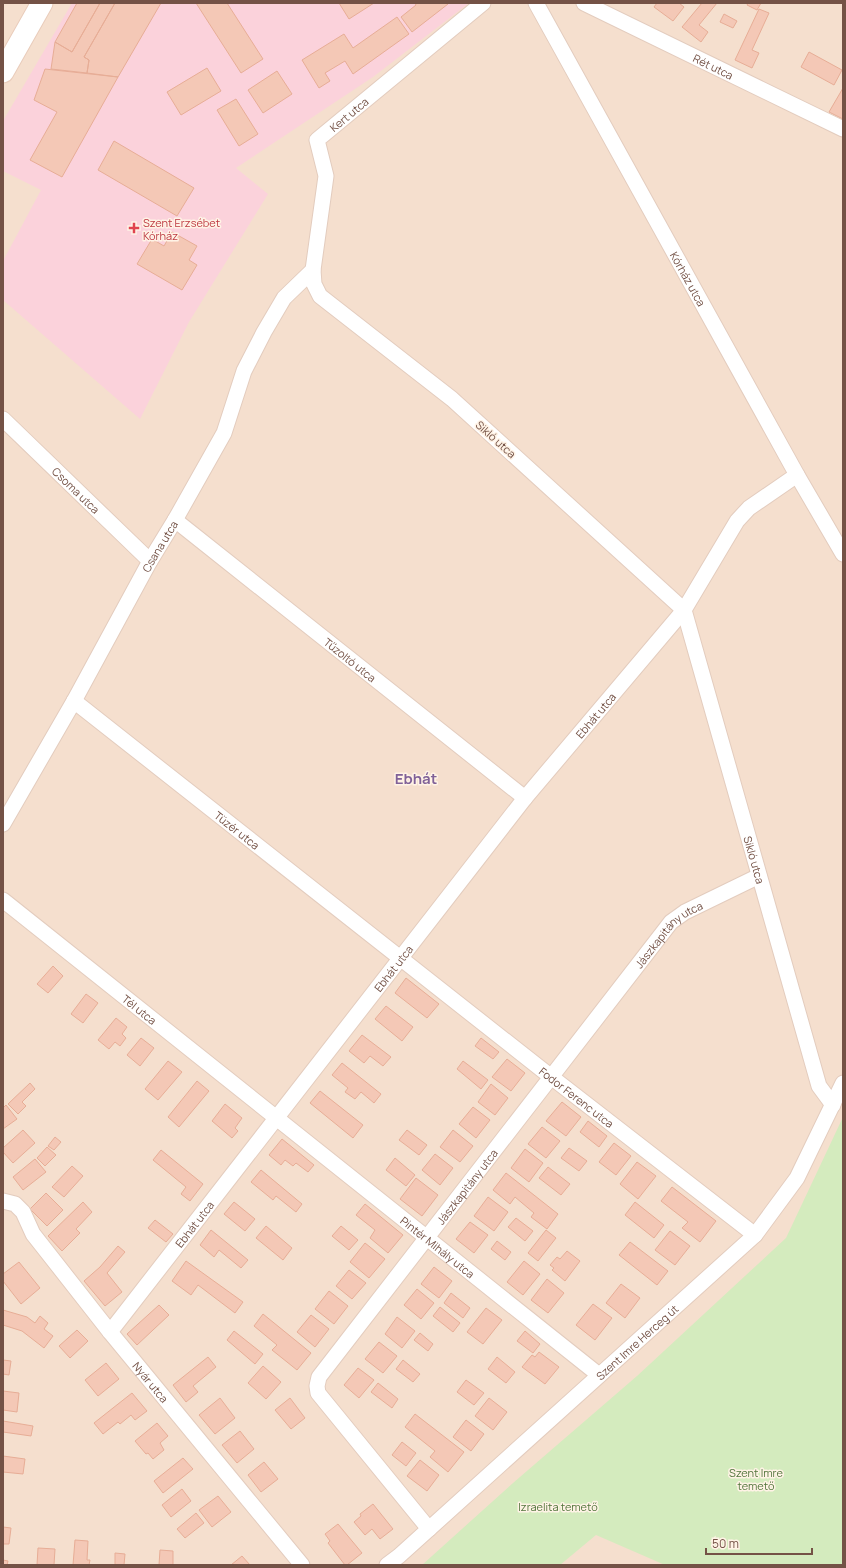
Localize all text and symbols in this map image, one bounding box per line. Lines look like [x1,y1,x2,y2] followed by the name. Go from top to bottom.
[691,50,736,82] street label: Rét utca
[326,93,371,134] street label: Kert utca
[143,215,220,243] place label: Szent Erzsébet Kórház
[128,222,140,234] marker: Szent Erzsébet Kórház
[667,249,710,309] street label: Kórház utca
[473,417,519,461] street label: Sikló utca
[49,463,103,516] street label: Csoma utca
[138,517,181,574] street label: Csana utca
[321,634,380,685] street label: Tűzoltó utca
[572,689,619,741] street label: Ebhát utca
[395,768,437,789] district label: Ebhát
[212,807,263,852] street label: Tüzér utca
[741,834,769,885] street label: Sikló utca
[631,897,705,971] street label: Jászkapitány utca
[370,942,416,994] street label: Ebhát utca
[120,991,160,1027] street label: Tél utca
[536,1063,617,1131] street label: Fodor Ferenc utca
[433,1146,500,1227] street label: Jászkapitány utca
[171,1198,217,1250] street label: Ebhát utca
[398,1212,478,1281] street label: Pintér Mihály utca
[592,1301,681,1383] street label: Szent Imre Herceg út
[130,1358,172,1405] street label: Nyár utca
[729,1465,783,1493] park label: Szent Imre temető
[518,1499,598,1514] park label: Izraelita temető
[706,1530,812,1556] scale bar
[712,1535,739,1552] text: 50 m

